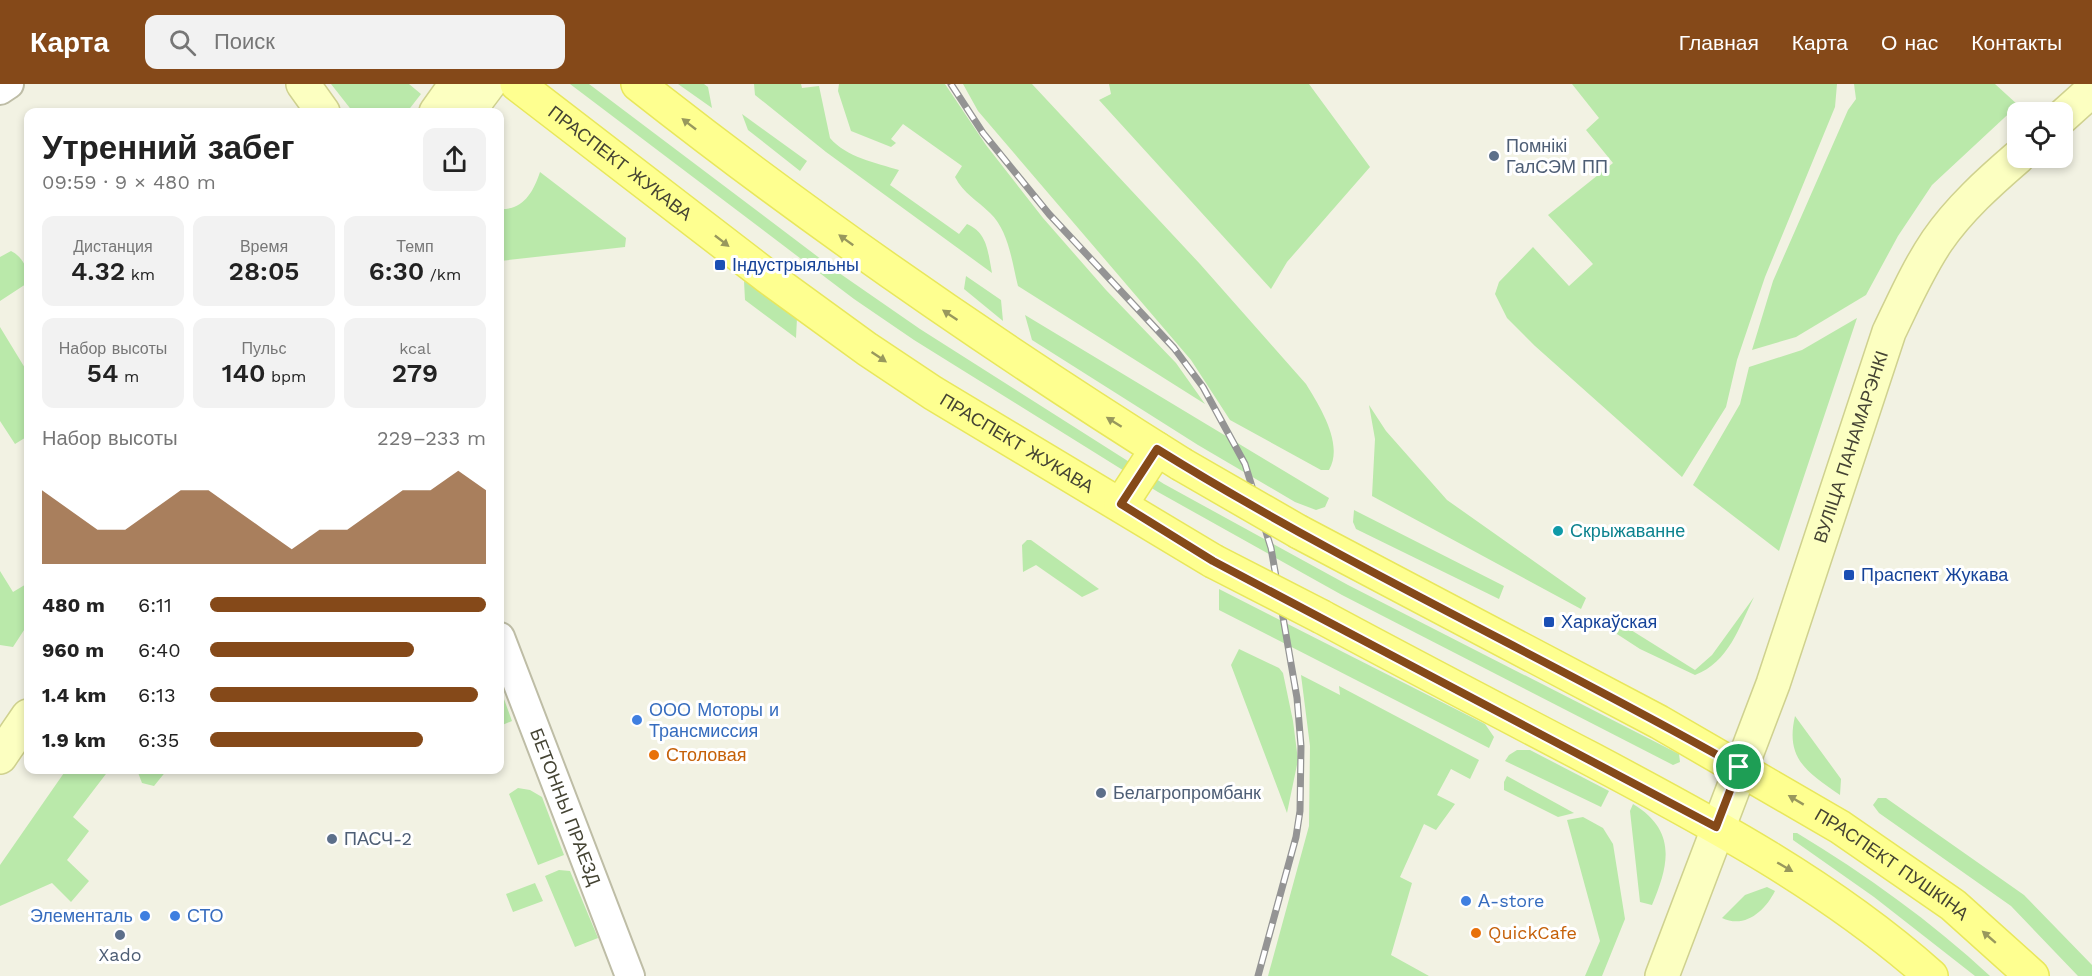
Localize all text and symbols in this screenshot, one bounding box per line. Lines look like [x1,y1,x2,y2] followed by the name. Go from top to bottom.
[145,15,565,69] search box
[30,26,109,59] text: Карта
[166,26,199,59] icon: search
[214,29,275,54] text: Поиск
[1679,30,1759,55] text: Главная
[1792,30,1848,55] text: Карта
[1881,30,1938,55] text: О нас
[1971,30,2062,55] text: Контакты
[544,101,696,225] street label: ПРАСПЕКТ ЖУКАВА
[2007,102,2073,168] map controls
[2007,102,2073,168] button: locate
[681,118,697,131] one-way arrow
[42,128,295,167] text: Утренний забег
[423,128,486,191] button: share
[1506,135,1608,177] place label: Помнікі ГалСЭМ ПП
[1487,149,1501,163] marker: Помнікі ГалСЭМ ПП
[42,170,216,194] text: 09:59 · 9 × 480 m
[838,234,854,246] one-way arrow
[714,235,730,248] one-way arrow
[73,237,153,256] text: Дистанция
[240,237,288,256] text: Время
[396,237,434,256] text: Темп
[732,254,859,275] place label: Індустрыяльны
[71,256,125,286] text: 4.32
[229,256,299,286] text: 28:05
[369,256,424,286] text: 6:30
[713,258,727,272] marker: Індустрыяльны
[125,265,155,284] text: km
[424,265,461,284] text: /km
[943,309,959,321] one-way arrow
[59,339,167,358] text: Набор высоты
[242,339,286,358] text: Пульс
[399,339,431,358] text: kcal
[1809,348,1892,546] street label: ВУЛІЦА ПАНАМАРЭНКІ
[871,351,887,362] one-way arrow
[87,358,118,388] text: 54
[222,358,266,388] text: 140
[392,358,438,388] text: 279
[118,367,139,386] text: m
[266,367,306,386] text: bpm
[936,389,1098,497] street label: ПРАСПЕКТ ЖУКАВА
[1105,416,1122,427] one-way arrow
[42,426,178,450] text: Набор высоты
[377,426,486,450] text: 229–233 m
[1570,520,1685,541] place label: Скрыжаванне
[1551,524,1565,538] marker: Скрыжаванне
[1861,564,2009,585] place label: Праспект Жукава
[1842,568,1856,582] marker: Праспект Жукава
[42,593,105,617] text: 480 m
[138,593,172,617] text: 6:11
[1561,611,1657,632] place label: Харкаўская
[1542,615,1556,629] marker: Харкаўская
[42,638,104,662] text: 960 m
[138,638,181,662] text: 6:40
[42,683,106,707] text: 1.4 km
[138,683,176,707] text: 6:13
[649,699,779,741] place label: ООО Моторы и Трансмиссия
[630,713,644,727] marker: ООО Моторы и Трансмиссия
[526,725,605,888] street label: БЕТОННЫ ПРАЕЗД
[42,728,106,752] text: 1.9 km
[138,728,179,752] text: 6:35
[1713,741,1764,792] pin
[666,744,747,765] place label: Столовая
[647,748,661,762] marker: Столовая
[1722,750,1755,783] icon: arrive
[1113,782,1261,803] place label: Белагропромбанк
[1094,786,1108,800] marker: Белагропромбанк
[1788,795,1804,806] one-way arrow
[1811,804,1973,924] street label: ПРАСПЕКТ ПУШКІНА
[344,828,412,849] place label: ПАСЧ-2
[325,832,339,846] marker: ПАСЧ-2
[1777,862,1793,873] one-way arrow
[1478,890,1544,911] place label: А-store
[1459,894,1473,908] marker: А-store
[30,905,133,926] place label: Элементаль
[187,905,224,926] place label: СТО
[138,909,152,923] marker: Элементаль
[168,909,182,923] marker: СТО
[1488,922,1577,943] place label: QuickCafe
[1469,926,1483,940] marker: QuickCafe
[113,928,127,942] marker: Xado
[1982,931,1997,944] one-way arrow
[99,944,141,965] place label: Xado

